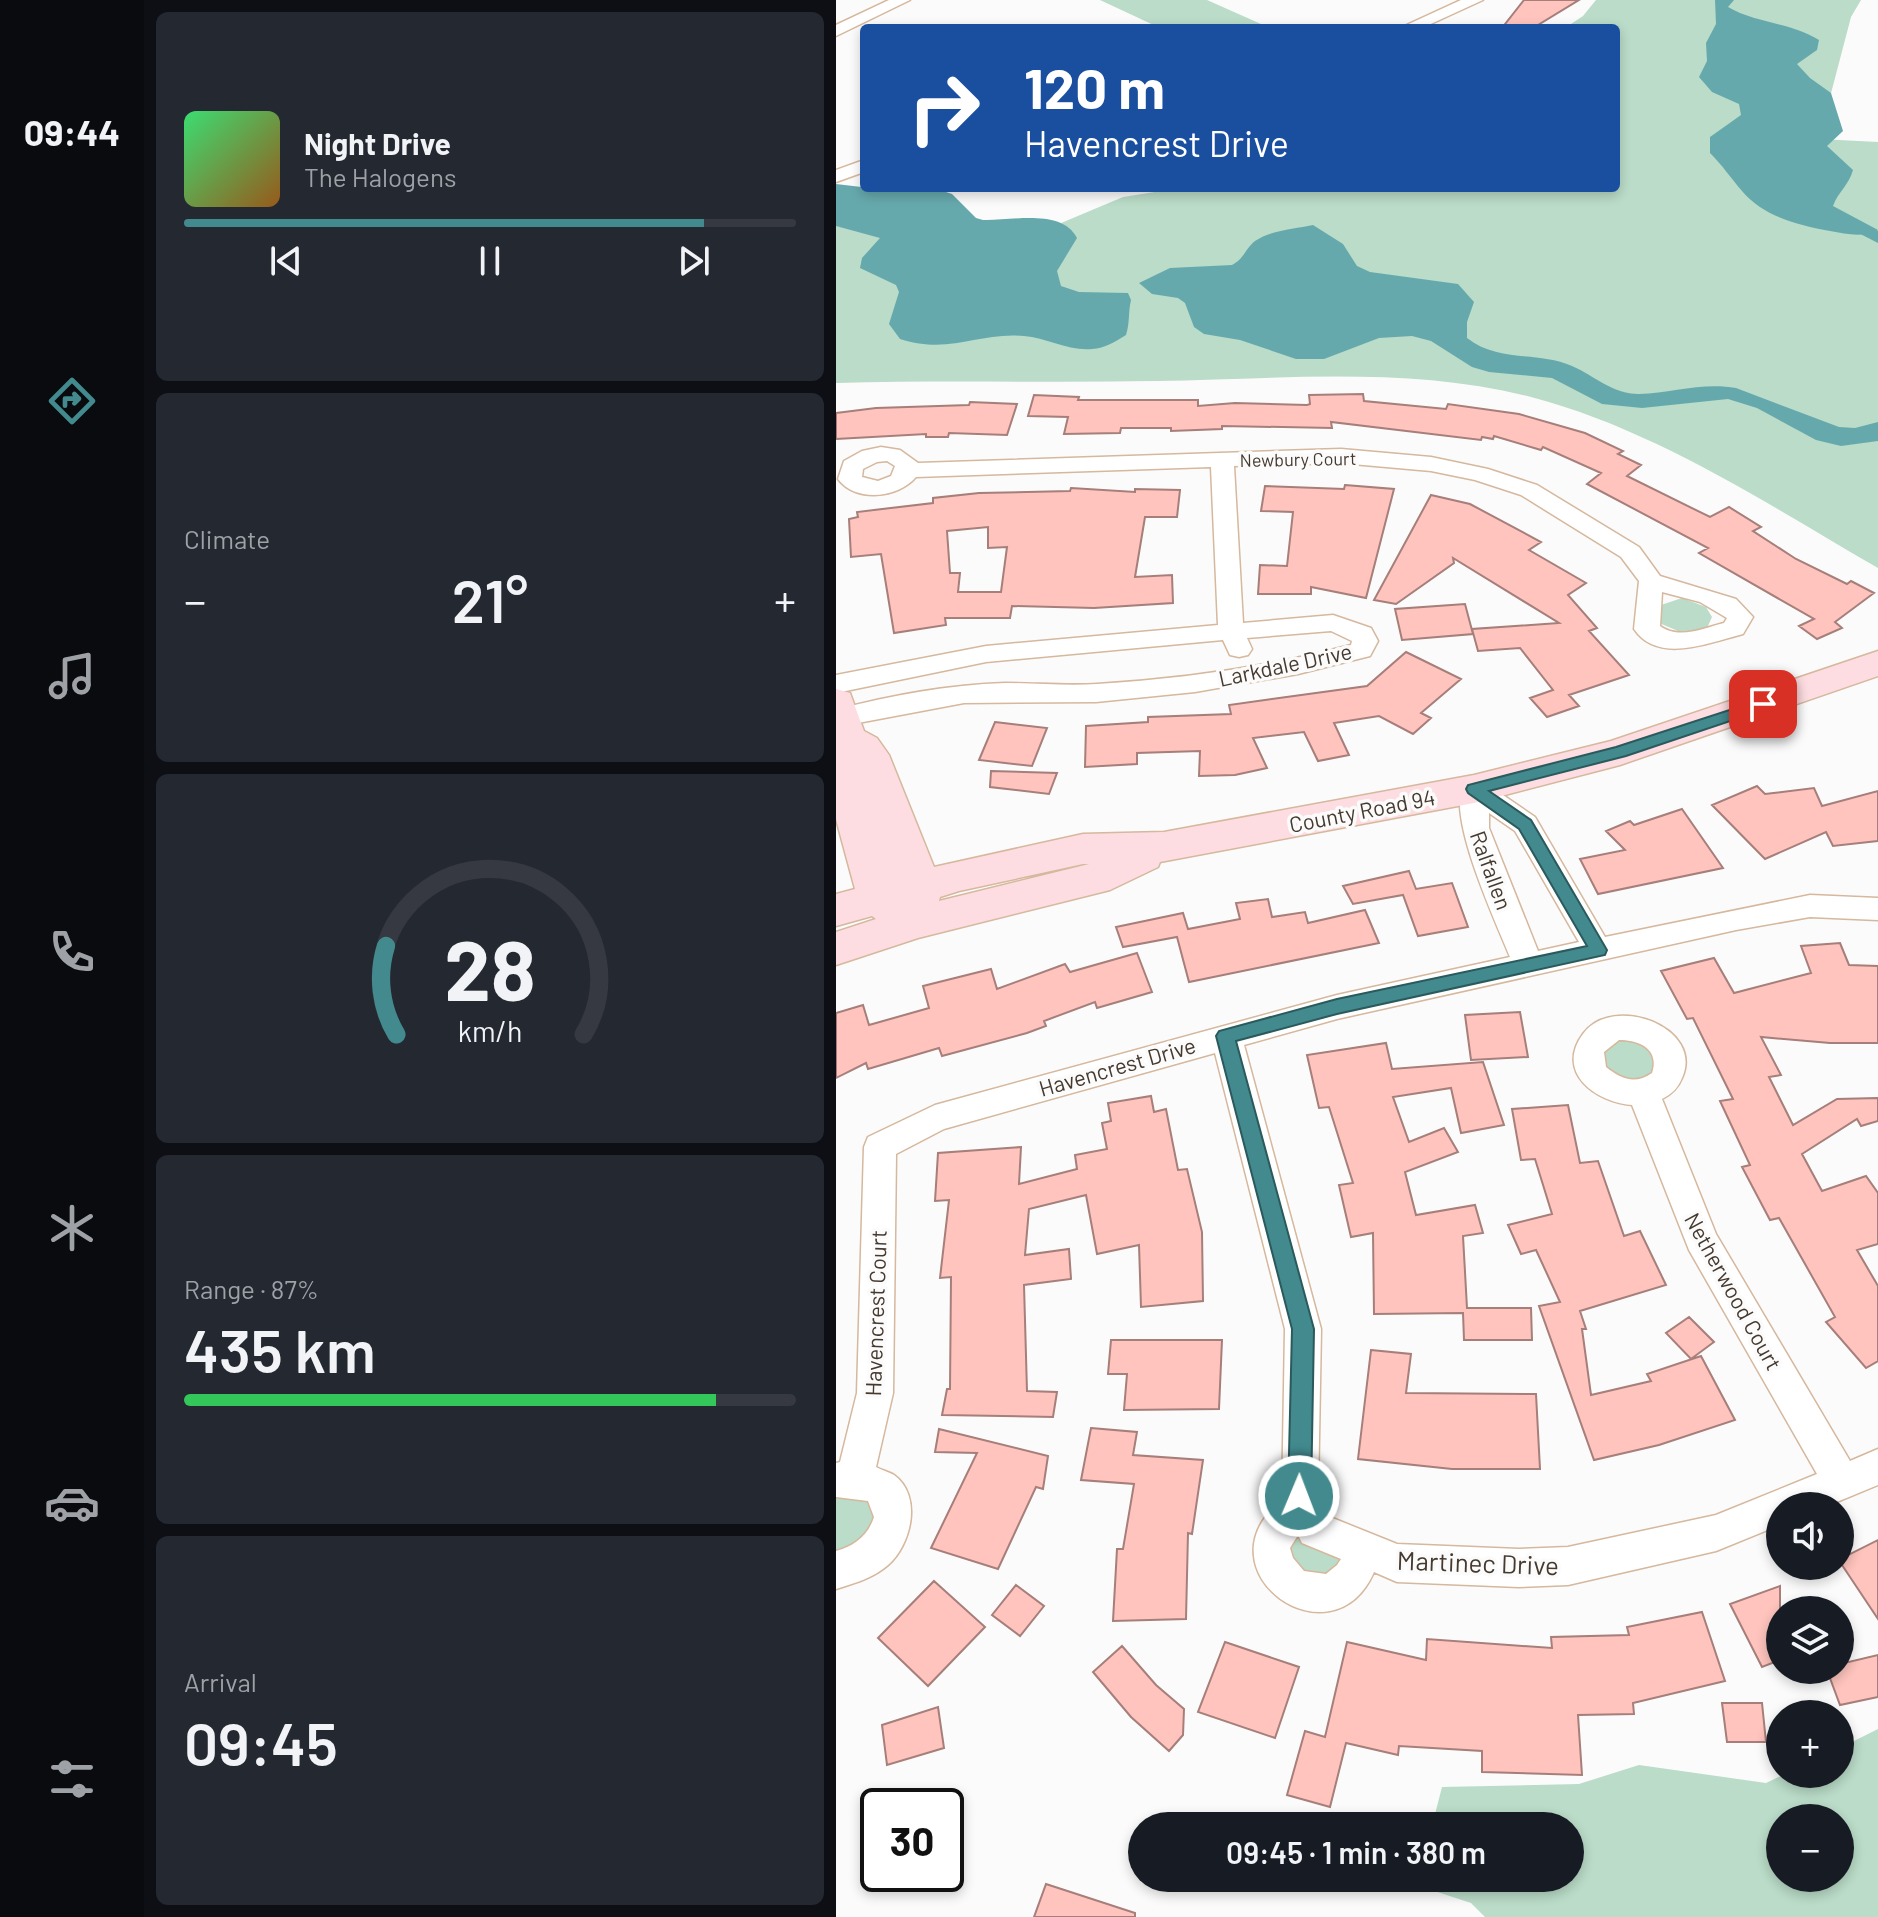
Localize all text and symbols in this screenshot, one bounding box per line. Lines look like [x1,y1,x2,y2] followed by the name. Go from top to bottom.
[1024,53,1165,120] text: 120 m
[892,56,996,160] icon: right
[24,110,120,153] text: 09:44
[1024,121,1289,164] text: Havencrest Drive
[304,125,451,161] text: Night Drive
[304,161,456,192] text: The Halogens
[264,239,308,283] icon: previous
[468,239,512,283] icon: pause
[672,239,716,283] icon: next
[44,373,100,429] icon: directions
[1239,447,1357,471] street label: Newbury Court
[184,523,270,554] text: Climate
[452,563,528,635] text: 21°
[184,573,206,626] text: −
[774,573,796,626] text: +
[1216,637,1354,691] street label: Larkdale Drive
[44,648,100,704] icon: music
[1729,670,1797,738] pin
[1741,682,1785,726] icon: arrive
[1287,783,1437,837] street label: County Road 94
[1466,827,1518,913] street label: Ralfallen
[444,917,536,1017] text: 28
[44,924,100,980] icon: phone
[458,1013,522,1048] text: km/h
[1036,1031,1198,1101] street label: Havencrest Drive
[44,1200,100,1256] icon: climate
[1680,1208,1788,1374] street label: Netherwood Court
[859,1229,891,1397] street label: Havencrest Court
[184,1273,319,1304] text: Range · 87%
[184,1313,376,1385] text: 435 km
[1257,1454,1341,1538] position arrow
[44,1475,100,1531] icon: car
[1766,1492,1854,1892] map controls
[1766,1492,1854,1580] button: sound
[1396,1544,1560,1580] street label: Martinec Drive
[1766,1596,1854,1684] button: layers
[184,1666,257,1697] text: Arrival
[1766,1700,1854,1788] button: +
[184,1706,338,1778] text: 09:45
[44,1751,100,1807] icon: filters
[860,1788,964,1892] speed limit sign: 30
[1766,1804,1854,1892] button: −
[1226,1834,1486,1870] text: 09:45 · 1 min · 380 m

